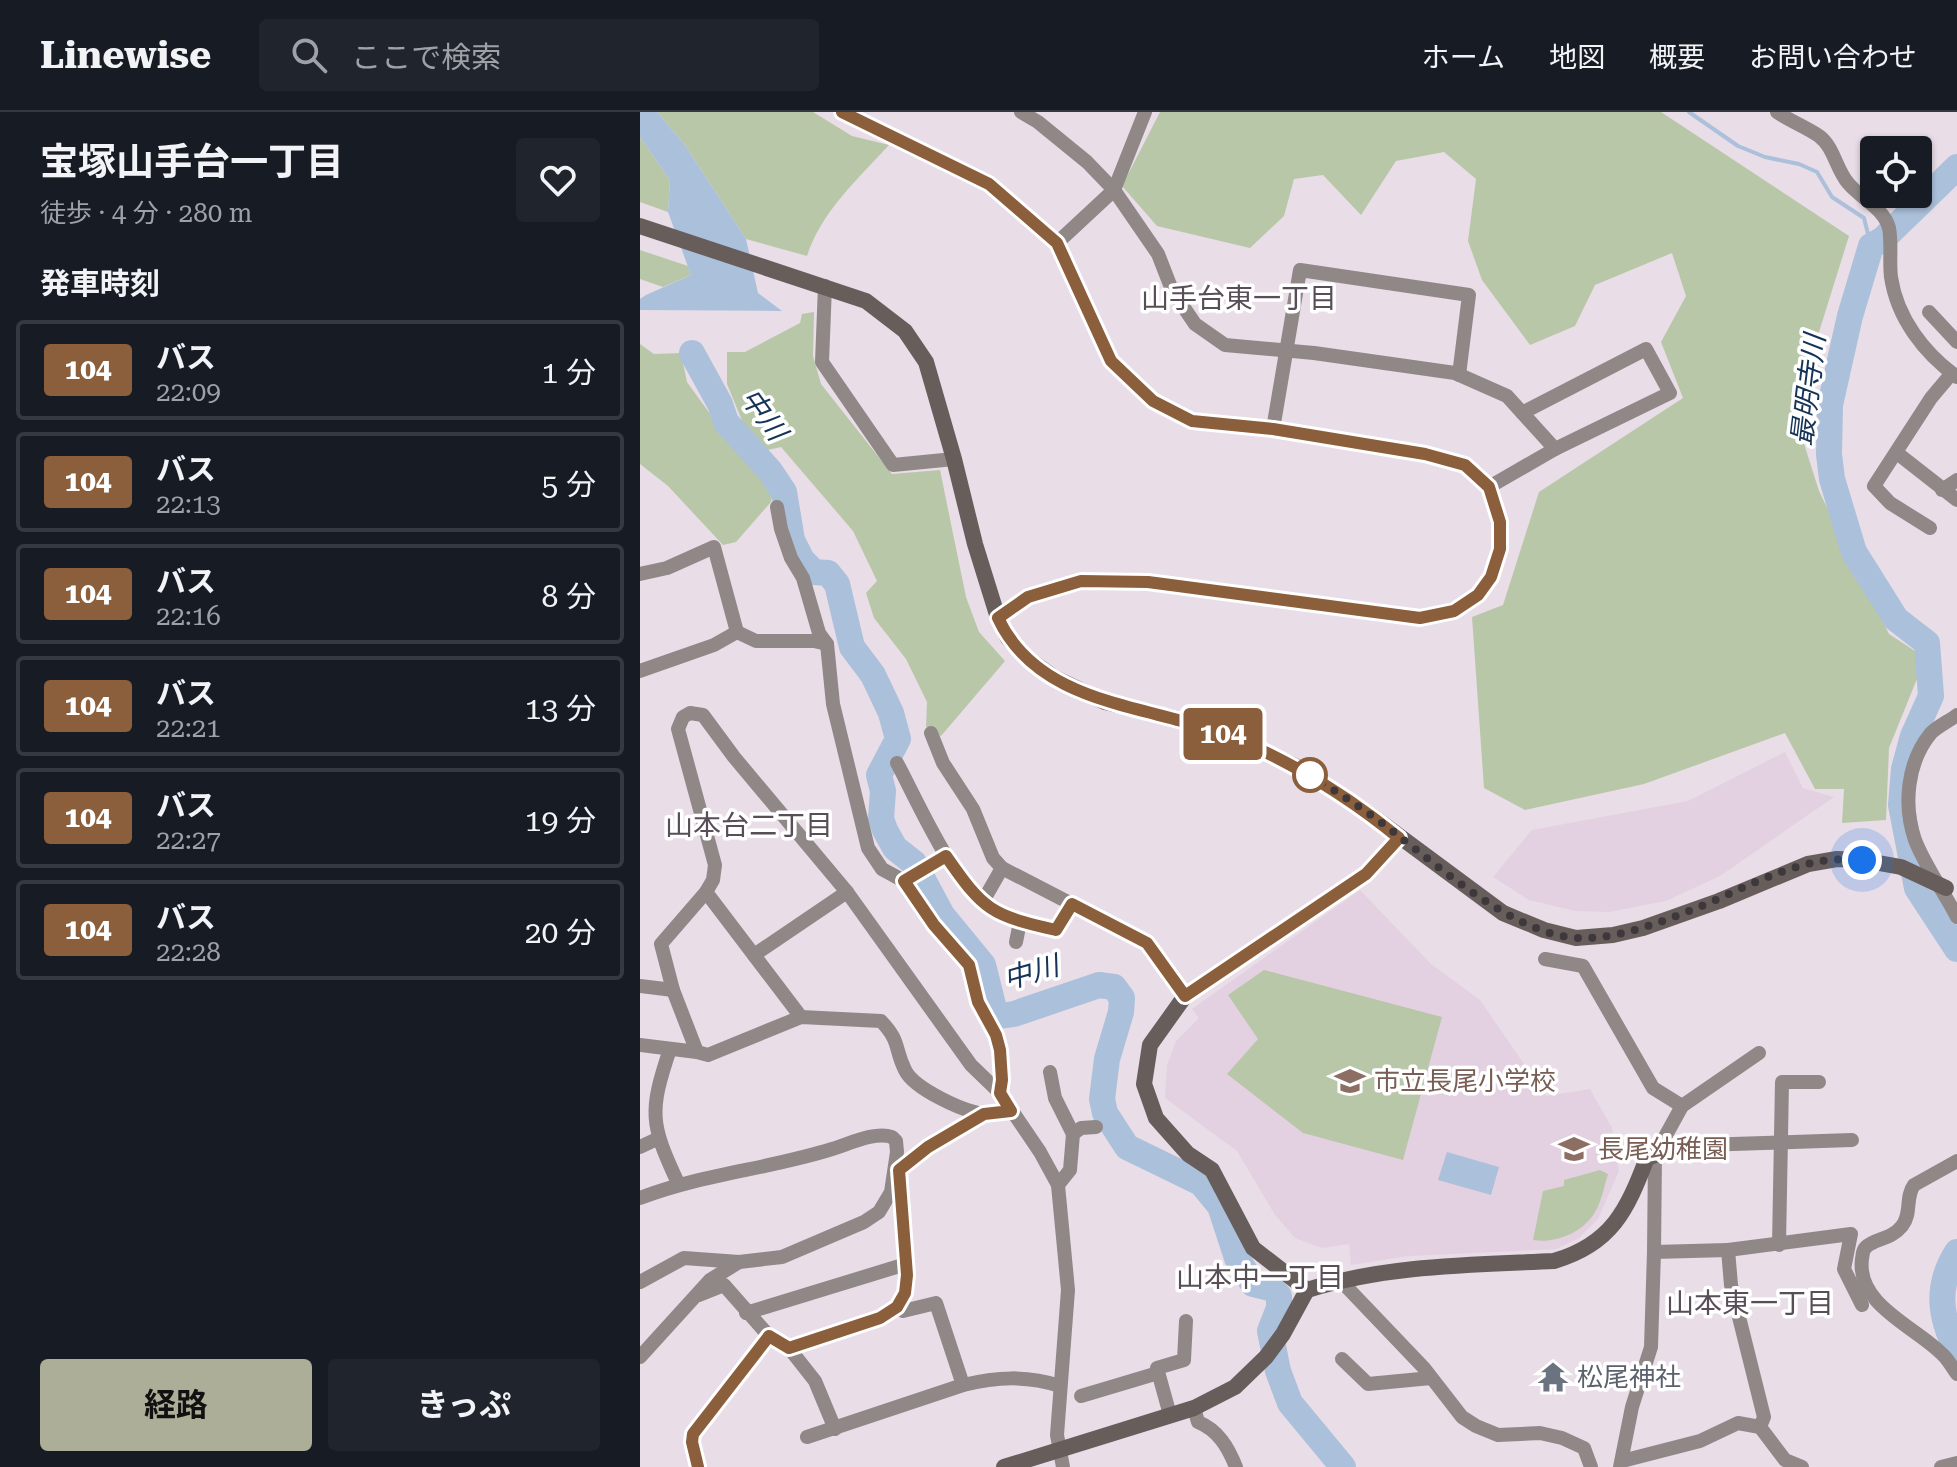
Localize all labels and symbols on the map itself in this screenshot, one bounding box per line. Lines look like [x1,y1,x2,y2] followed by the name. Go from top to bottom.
[1141,282,1337,315] district label: 山手台東一丁目
[1785,329,1832,448] water label: 最明寺川
[734,382,795,449] water label: 中川
[1177,708,1269,760] line badge: 104
[1293,758,1327,792] unlabelled marker
[665,809,833,842] district label: 山本台二丁目
[1842,840,1882,880] your location
[1000,948,1065,996] water label: 中川
[1333,1064,1367,1098] school or university icon: 市立長尾小学校
[1374,1066,1556,1096] place label: 市立長尾小学校
[1557,1132,1591,1166] school or university icon: 長尾幼稚園
[1598,1134,1728,1164] place label: 長尾幼稚園
[1176,1261,1344,1294] district label: 山本中一丁目
[1666,1287,1834,1320] district label: 山本東一丁目
[1536,1360,1570,1394] temple icon: 松尾神社
[1577,1362,1681,1392] place label: 松尾神社

